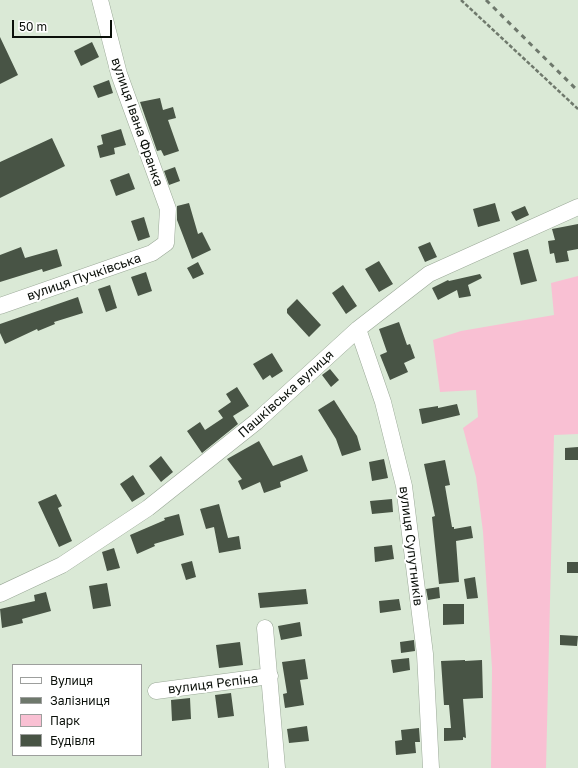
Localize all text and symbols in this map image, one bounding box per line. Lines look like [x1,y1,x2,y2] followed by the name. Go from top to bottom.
[14,12,114,38] scale bar
[19,19,47,34] text: 50 m
[108,56,166,188] street label: вулиця Івана Франка
[25,250,143,304] street label: вулиця Пучківська
[235,347,337,441] street label: Пашківська вулиця
[396,485,426,607] street label: вулиця Супутників
[12,664,142,756] legend
[167,671,259,697] street label: вулиця Рєпіна
[50,673,93,688] text: Вулиця
[50,693,110,708] text: Залізниця
[50,713,80,728] text: Парк
[50,733,95,748] text: Будівля

